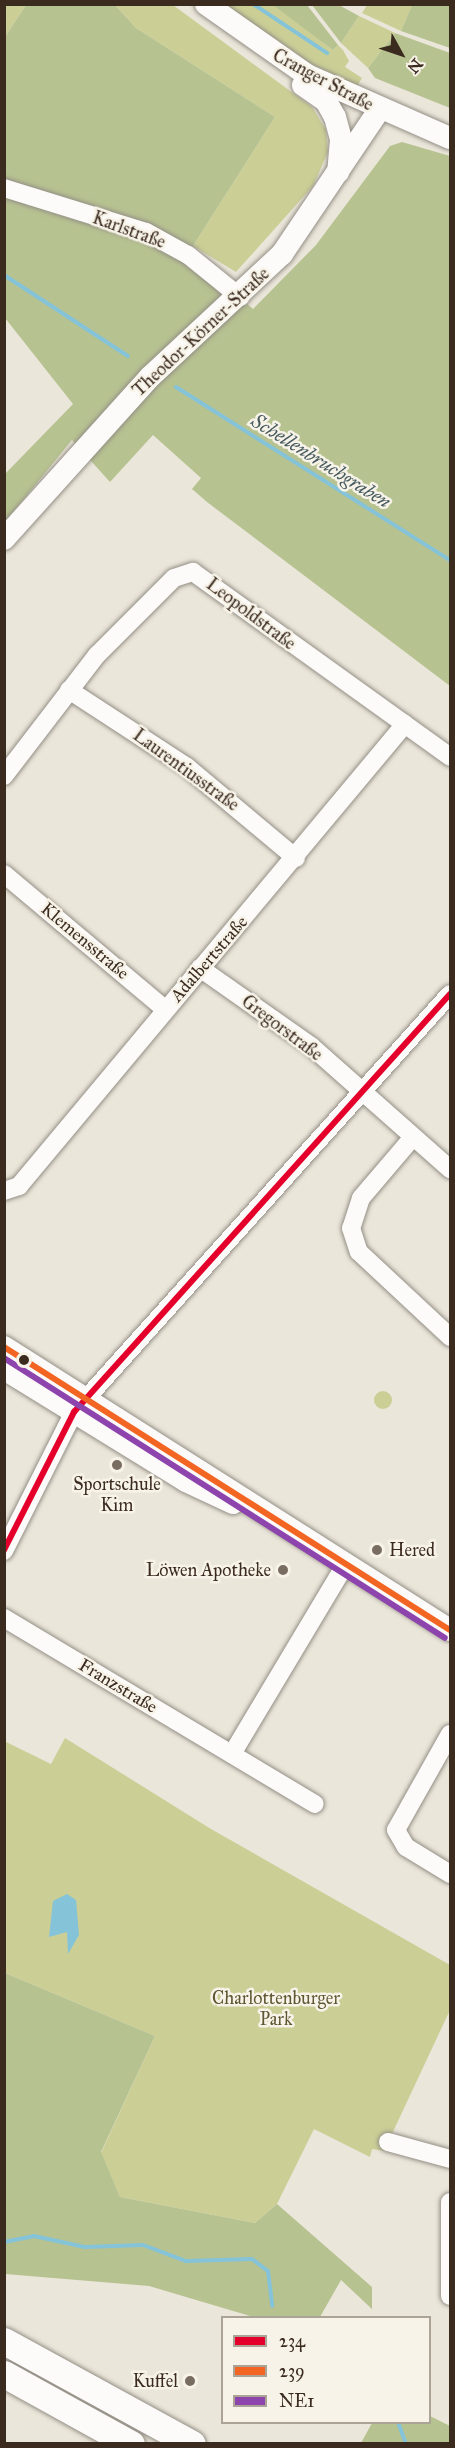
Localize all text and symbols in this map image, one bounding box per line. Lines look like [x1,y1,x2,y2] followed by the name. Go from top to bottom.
[371,24,431,84] north arrow
[269,44,377,116] street label: Cranger Straße
[404,55,427,77] text: N
[90,207,168,253] street label: Karlstraße
[128,263,274,401] street label: Theodor-Körner-Straße
[247,408,395,514] water label: Schellenbruchgraben
[202,573,300,655] street label: Leopoldstraße
[129,724,243,816] street label: Laurentiusstraße
[37,898,133,984] street label: Klemensstraße
[166,912,252,1006] street label: Adalbertstraße
[237,991,327,1065] street label: Gregorstraße
[18,1354,30,1366] unlabelled marker
[110,1458,124,1472] marker: Sportschule Kim
[73,1474,161,1516] place label: Sportschule Kim
[389,1539,435,1561] place label: Hered
[370,1543,384,1557] marker: Hered
[146,1559,271,1581] place label: Löwen Apotheke
[276,1563,290,1577] marker: Löwen Apotheke
[75,1654,161,1718] street label: Franzstraße
[212,1988,340,2030] park label: Charlottenburger Park
[221,2316,431,2424] legend
[279,2330,305,2352] text: 234
[279,2360,305,2382] text: 239
[133,2370,178,2392] place label: Kuffel
[183,2374,197,2388] marker: Kuffel
[279,2390,314,2412] text: NE1

